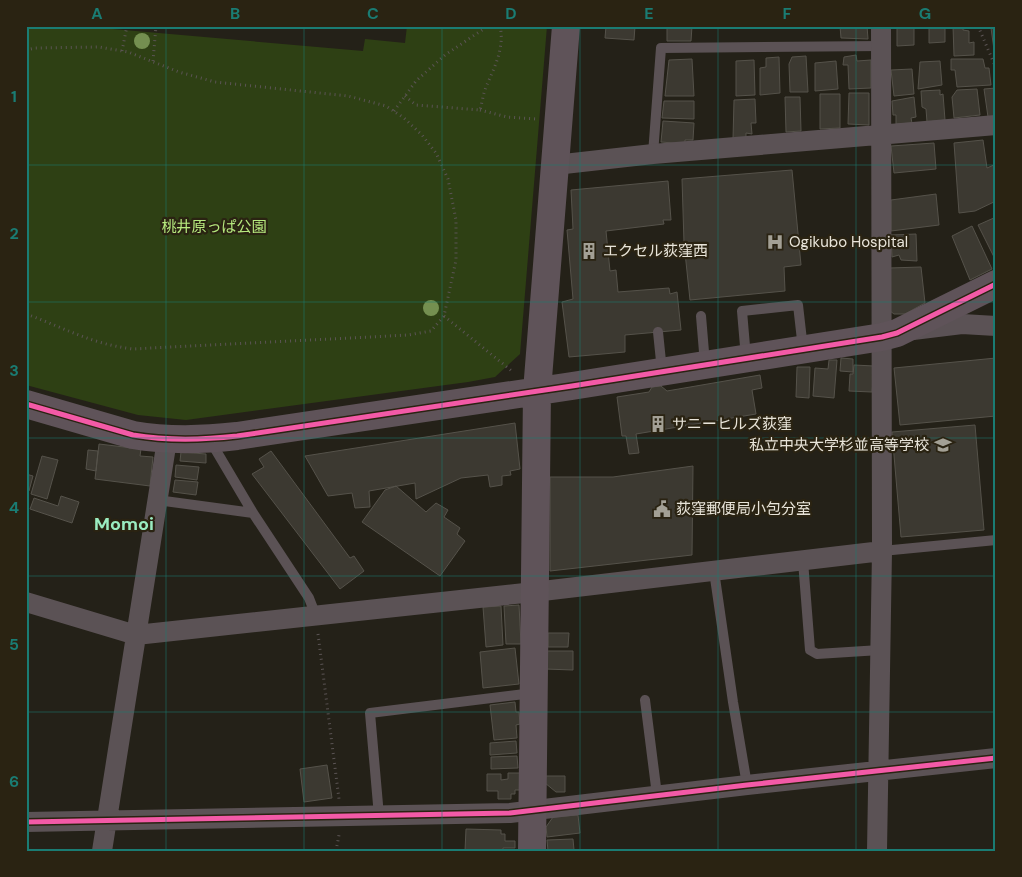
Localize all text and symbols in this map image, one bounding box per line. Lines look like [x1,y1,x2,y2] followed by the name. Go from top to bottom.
[91,3,103,24] text: A
[230,3,240,24] text: B
[367,3,379,24] text: C
[505,3,517,24] text: D
[644,3,654,24] text: E
[783,3,792,24] text: F
[919,3,931,24] text: G
[11,86,17,107] text: 1
[161,217,267,237] park label: 桃井原っぱ公園
[9,223,19,244] text: 2
[765,232,785,252] hospital icon: Ogikubo Hospital
[789,232,908,252] place label: Ogikubo Hospital
[579,241,599,261] building icon: エクセル荻窪西
[603,241,708,261] place label: エクセル荻窪西
[9,360,19,381] text: 3
[648,414,668,434] building icon: サニーヒルズ荻窪
[672,414,792,434] place label: サニーヒルズ荻窪
[749,435,929,455] place label: 私立中央大学杉並高等学校
[933,435,953,455] school or university icon: 私立中央大学杉並高等学校
[9,497,19,518] text: 4
[652,499,672,519] public building icon: 荻窪郵便局小包分室
[676,499,811,519] place label: 荻窪郵便局小包分室
[94,512,154,536] district label: Momoi
[9,634,19,655] text: 5
[9,771,19,792] text: 6

